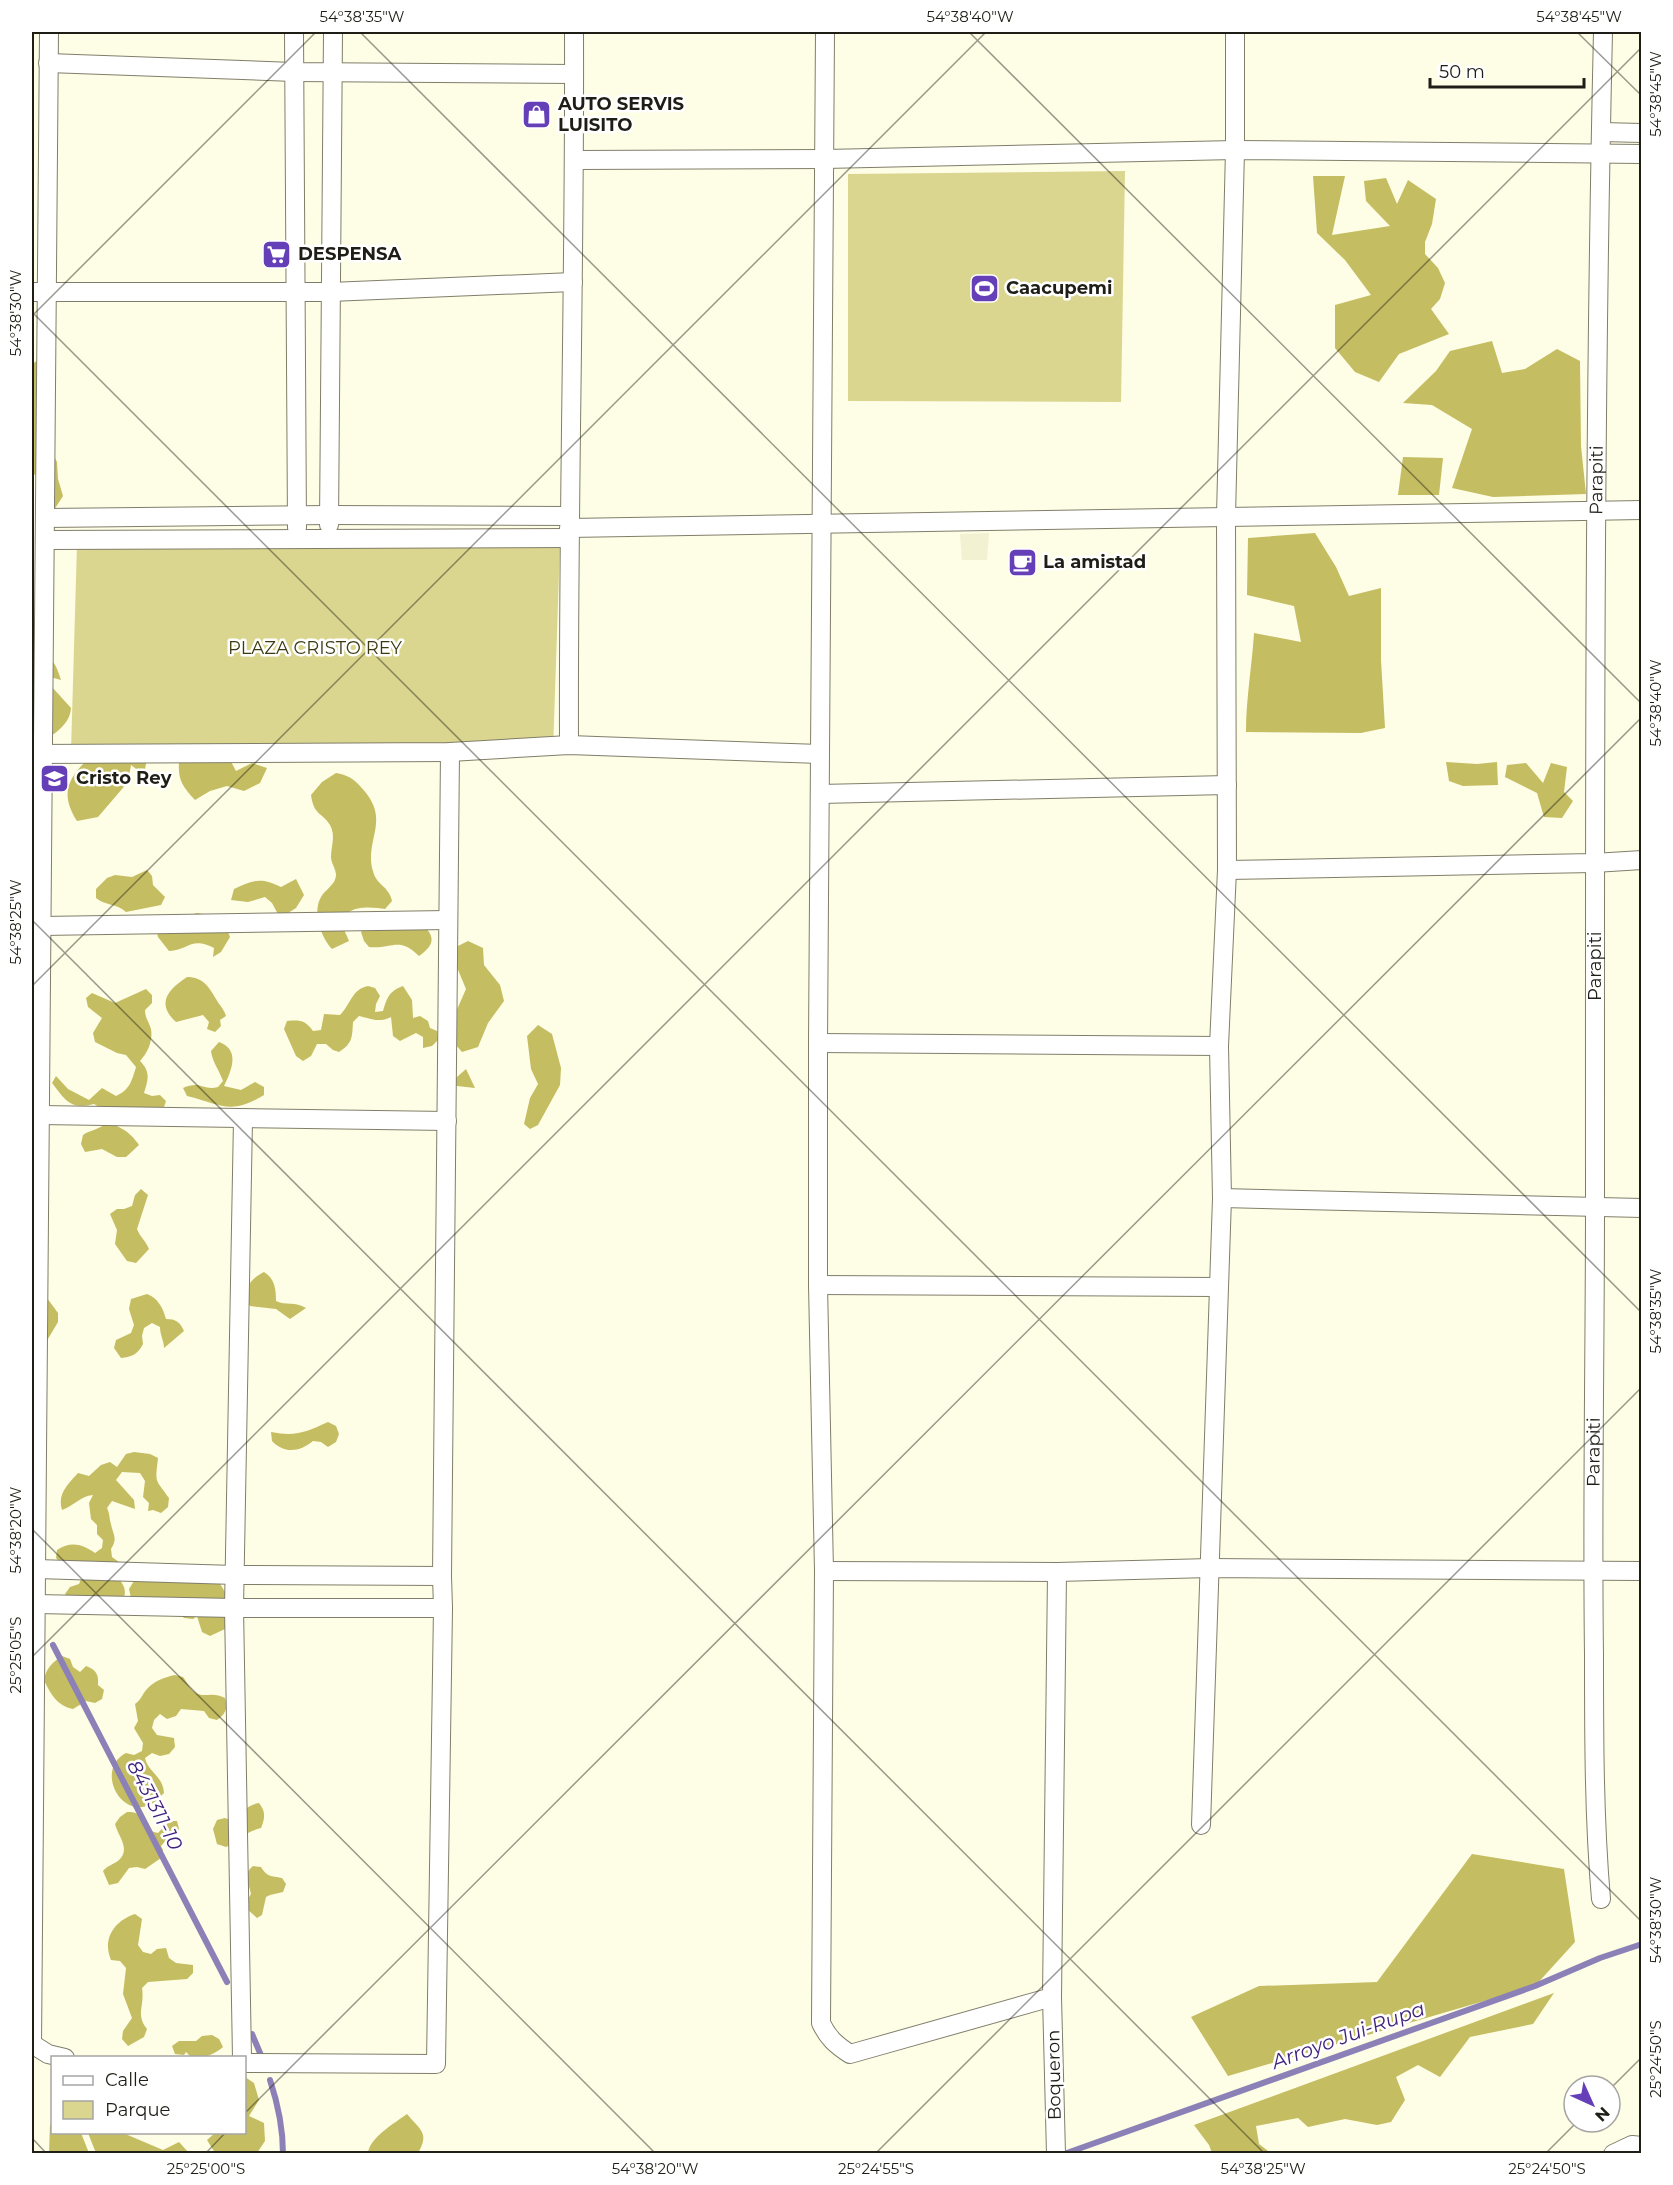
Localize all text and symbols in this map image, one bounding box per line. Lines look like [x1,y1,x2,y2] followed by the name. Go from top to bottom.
[320,7,405,26] text: 54°38'35"W
[926,7,1014,26] text: 54°38'40"W
[1536,7,1622,26] text: 54°38'45"W
[1430,51,1584,89] scale bar
[1646,51,1665,137] text: 54°38'45"W
[1439,61,1485,83] text: 50 m
[557,93,684,136] place label: AUTO SERVIS LUISITO
[521,98,553,130] shop icon: AUTO SERVIS LUISITO
[261,238,293,270] supermarket icon: DESPENSA
[298,243,402,265] place label: DESPENSA
[6,269,25,356] text: 54°38'30"W
[969,272,1001,304] sports icon: Caacupemi
[1006,277,1112,299] place label: Caacupemi
[1585,445,1608,515] street label: Parapiti
[1006,546,1038,578] cafe icon: La amistad
[1043,551,1146,573] place label: La amistad
[228,637,403,659] park label: PLAZA CRISTO REY
[1646,659,1665,747] text: 54°38'40"W
[39,762,71,794] school or university icon: Cristo Rey
[76,767,172,789] place label: Cristo Rey
[6,879,25,965] text: 54°38'25"W
[1584,931,1606,1001] street label: Parapiti
[1646,1268,1665,1353] text: 54°38'35"W
[1582,1417,1605,1487] street label: Parapiti
[6,1486,25,1573] text: 54°38'20"W
[6,1617,25,1693] text: 25°25'05"S
[122,1756,188,1854] water label: 8431311-10
[1646,1876,1665,1963] text: 54°38'30"W
[1267,1996,1428,2074] water label: Arroyo Jui-Rupa
[1646,2020,1665,2098] text: 25°24'50"S
[1042,2030,1066,2120] street label: Boqueron
[51,2056,246,2134] legend
[105,2069,149,2091] text: Calle
[1562,2074,1622,2134] north arrow
[105,2099,171,2121] text: Parque
[1591,2103,1614,2126] text: N
[167,2159,245,2178] text: 25°25'00"S
[612,2159,699,2178] text: 54°38'20"W
[838,2159,914,2178] text: 25°24'55"S
[1220,2159,1306,2178] text: 54°38'25"W
[1508,2159,1586,2178] text: 25°24'50"S

